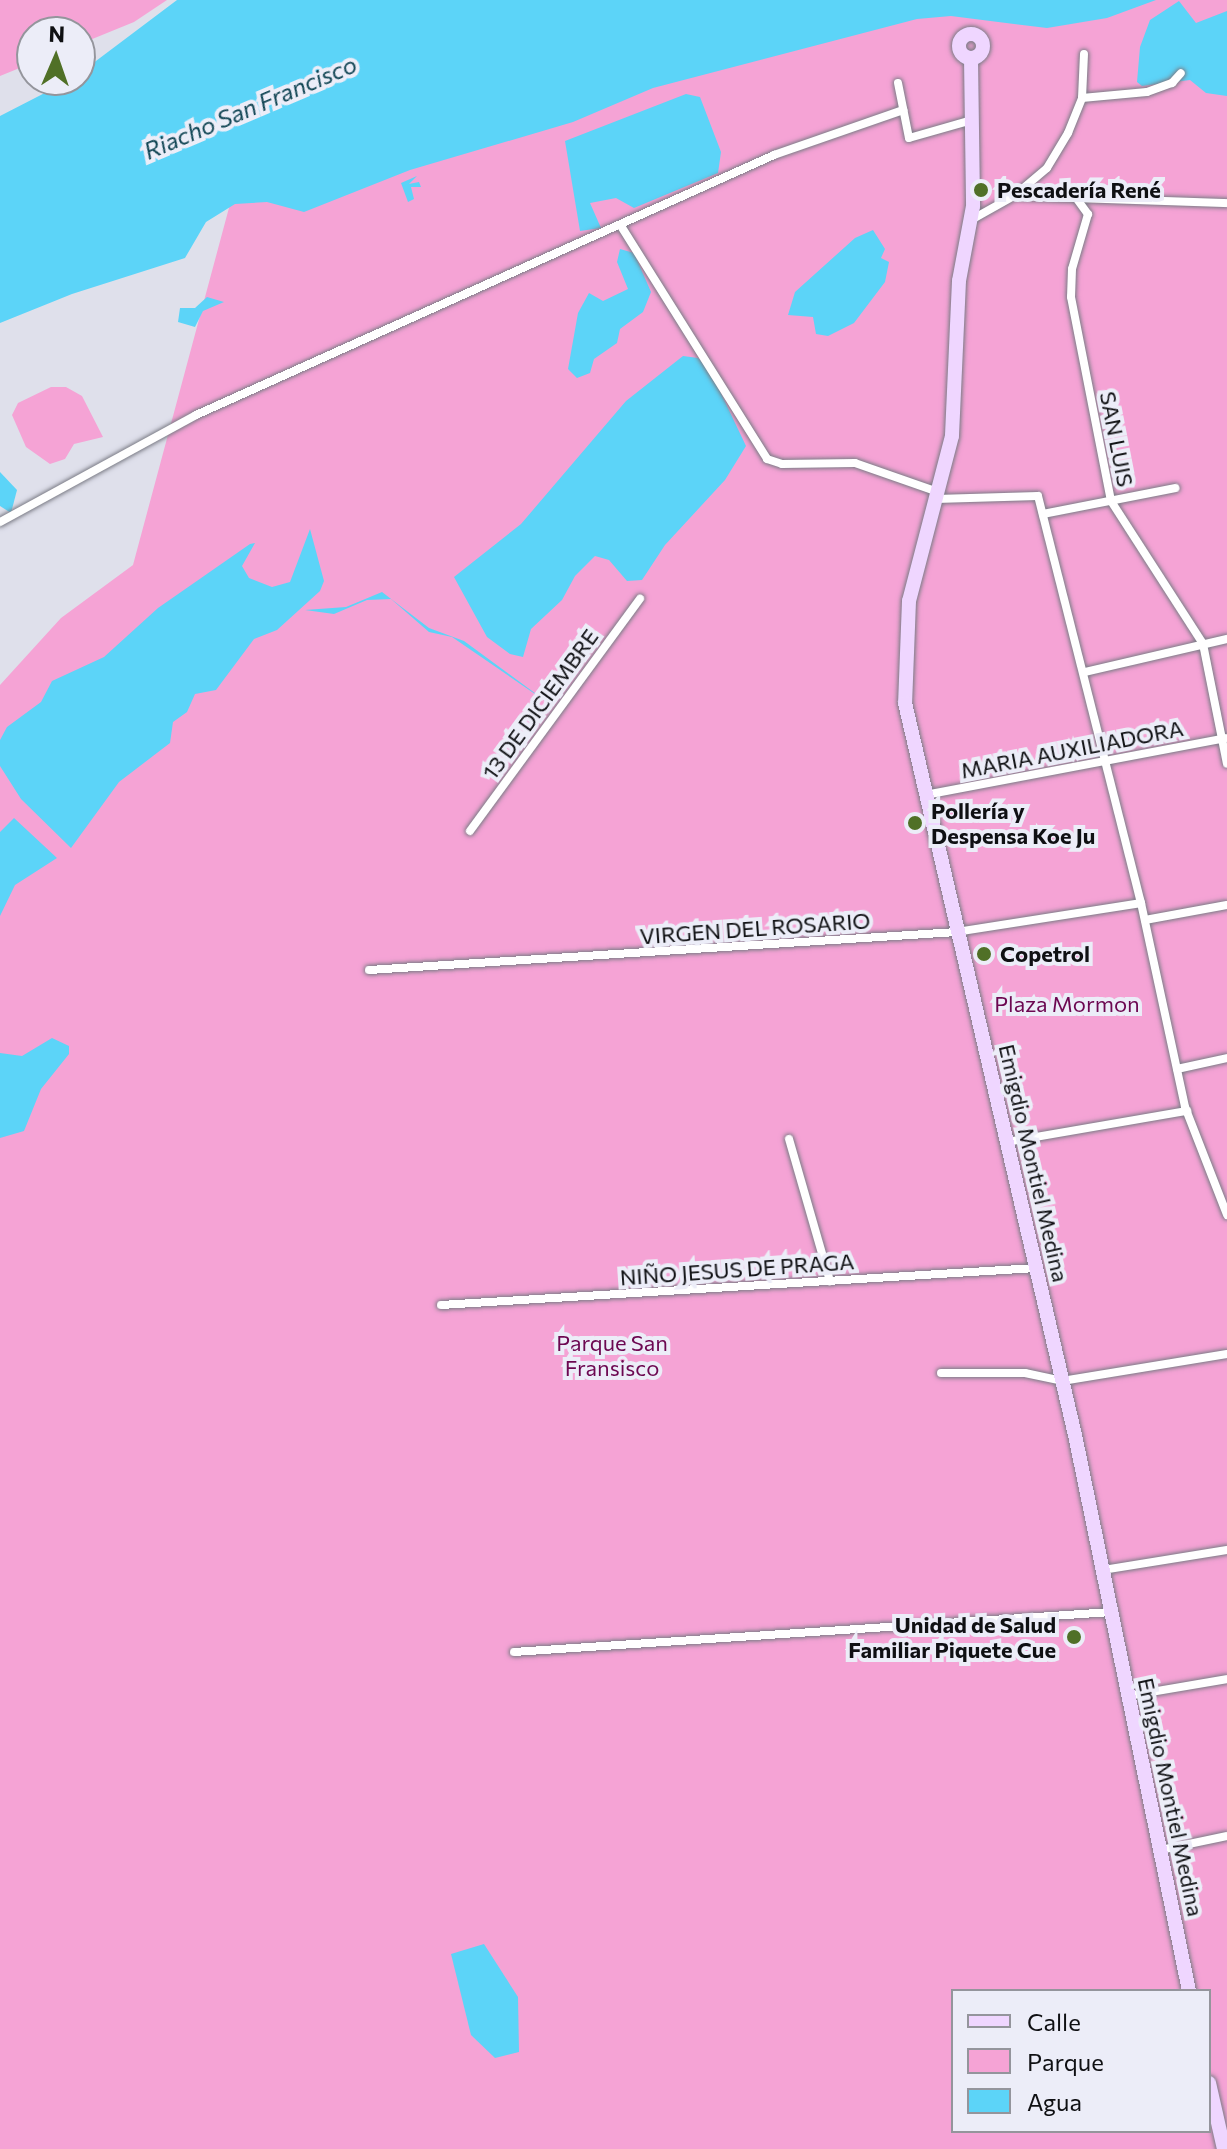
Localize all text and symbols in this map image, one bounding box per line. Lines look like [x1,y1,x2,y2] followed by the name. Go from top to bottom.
[16,16,96,96] north arrow
[48,20,66,47] text: N
[139,49,361,165] water label: Riacho San Francisco
[997,177,1161,203] place label: Pescadería René
[972,181,990,199] marker: Pescadería René
[1095,389,1139,489] street label: SAN LUIS
[477,624,603,784] street label: 13 DE DICIEMBRE
[958,714,1186,784] street label: MARIA AUXILIADORA
[931,797,1095,848] place label: Pollería y Despensa Koe Ju
[906,814,924,832] marker: Pollería y Despensa Koe Ju
[639,907,871,949] street label: VIRGEN DEL ROSARIO
[1000,941,1090,967] place label: Copetrol
[975,945,993,963] marker: Copetrol
[994,991,1140,1017] park label: Plaza Mormon
[994,1041,1074,1285] street label: Emigdio Montiel Medina
[619,1248,855,1290] street label: NIÑO JESUS DE PRAGA
[556,1329,668,1380] park label: Parque San Fransisco
[848,1611,1056,1662] place label: Unidad de Salud Familiar Piquete Cue
[1063,1626,1085,1648] marker: Unidad de Salud Familiar Piquete Cue
[1133,1675,1209,1919] street label: Emigdio Montiel Medina
[951,1989,1211,2133] legend
[1027,2007,1081,2036] text: Calle
[1027,2047,1104,2076] text: Parque
[1027,2087,1082,2116] text: Agua

